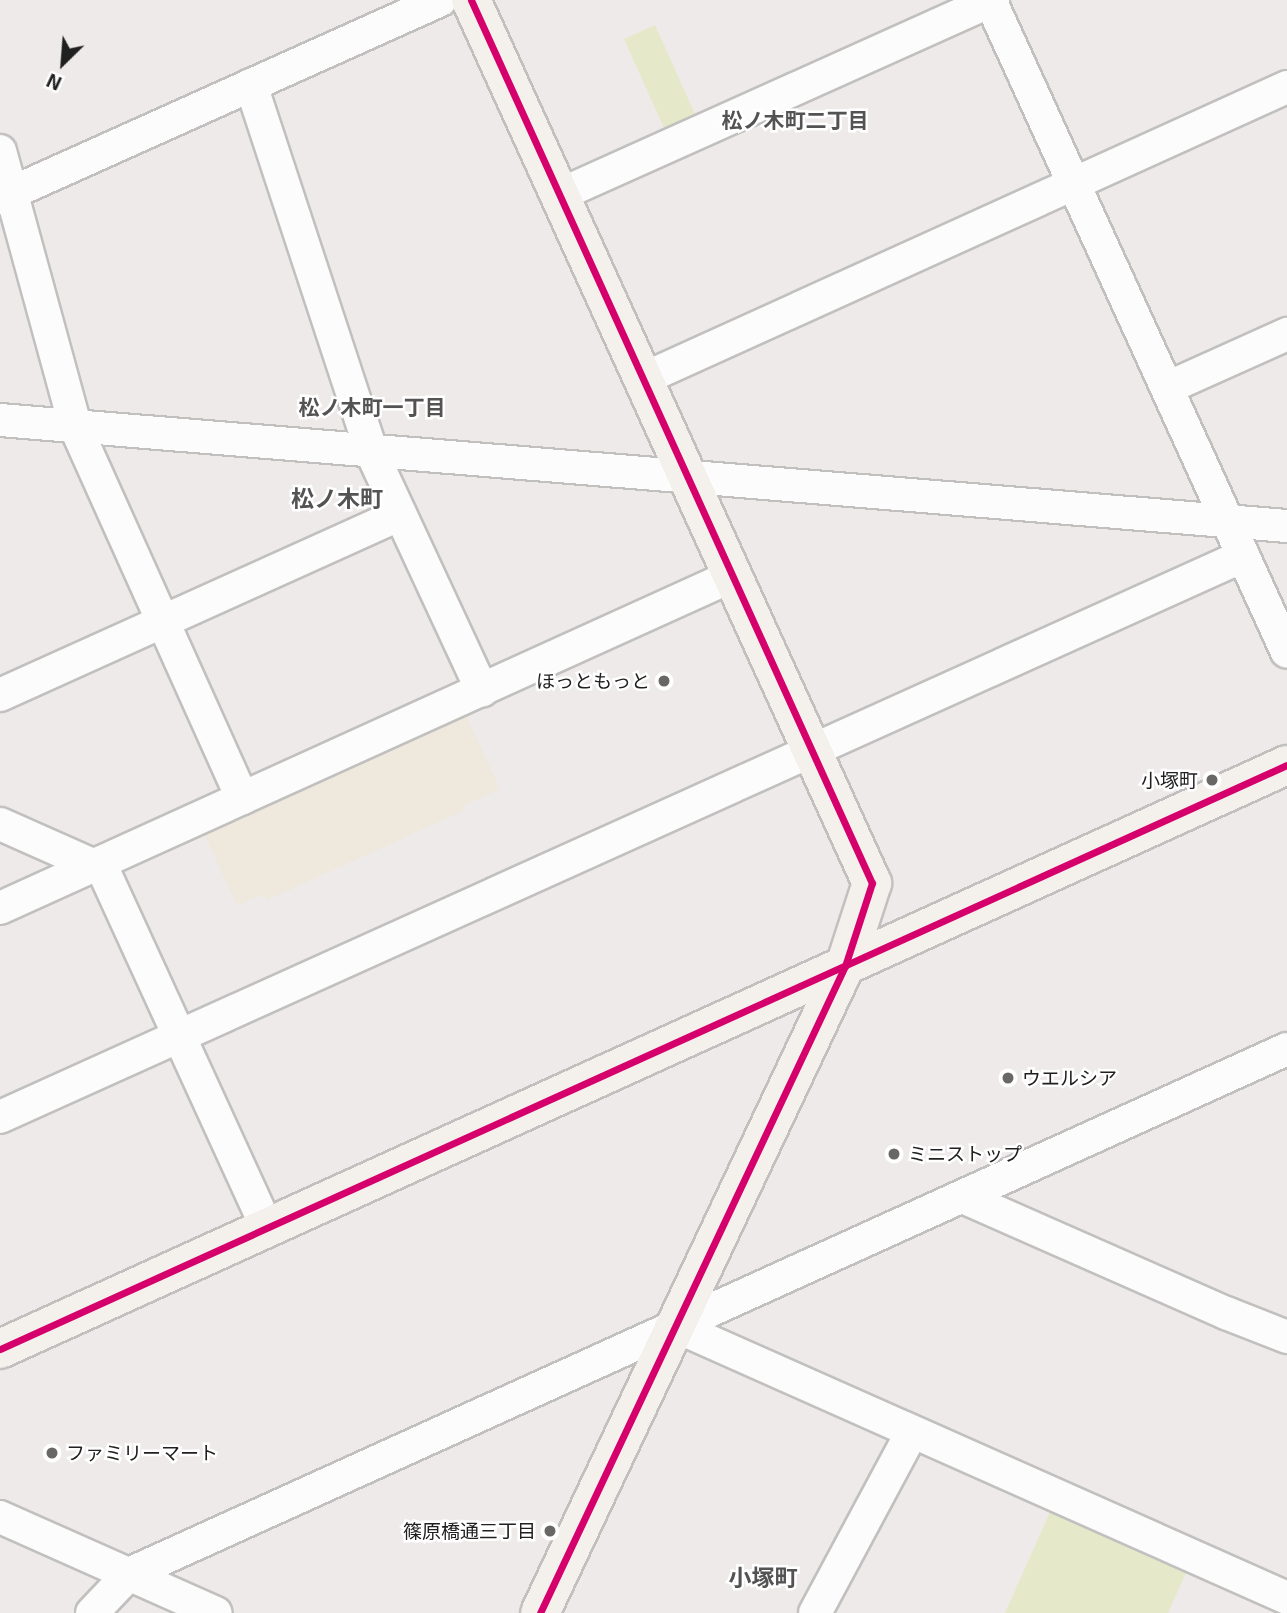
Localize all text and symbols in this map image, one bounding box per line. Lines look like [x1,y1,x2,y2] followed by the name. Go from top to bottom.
[28,28,98,98] north arrow
[43,69,65,96] text: N
[722,107,868,133] district label: 松ノ木町二丁目
[299,394,445,420] district label: 松ノ木町一丁目
[291,484,383,512] district label: 松ノ木町
[536,670,650,692] place label: ほっともっと
[656,673,672,689] marker: ほっともっと
[1141,769,1198,791] place label: 小塚町
[1204,772,1220,788] marker: 小塚町
[1022,1067,1117,1089] place label: ウエルシア
[1000,1070,1016,1086] marker: ウエルシア
[908,1143,1022,1165] place label: ミニストップ
[886,1146,902,1162] marker: ミニストップ
[66,1442,218,1464] place label: ファミリーマート
[44,1445,60,1461] marker: ファミリーマート
[403,1520,536,1542] place label: 篠原橋通三丁目
[542,1523,558,1539] marker: 篠原橋通三丁目
[729,1563,797,1591] district label: 小塚町

